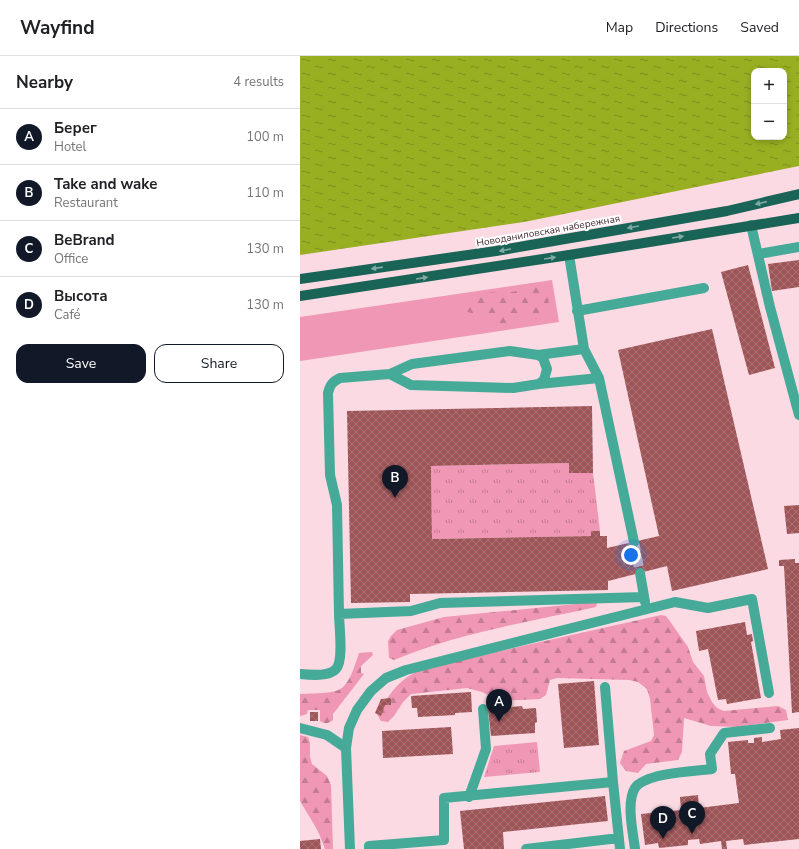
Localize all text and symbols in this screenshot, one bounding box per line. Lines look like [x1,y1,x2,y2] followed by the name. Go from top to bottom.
[20,15,95,41] text: Wayfind
[606,18,633,37] text: Map
[655,18,718,37] text: Directions
[740,18,779,37] text: Saved
[751,68,787,140] map controls
[751,68,787,104] button: +
[16,71,73,94] text: Nearby
[233,73,284,91] text: 4 results
[751,104,787,140] button: −
[54,118,97,138] text: Берег
[24,128,34,146] text: A
[246,128,284,146] text: 100 m
[54,138,86,156] text: Hotel
[54,174,157,194] text: Take and wake
[25,184,33,202] text: B
[246,184,284,202] text: 110 m
[54,194,118,212] text: Restaurant
[755,201,767,207] one-way arrow
[475,211,621,251] street label: Новоданиловская набережная
[627,225,639,231] one-way arrow
[54,230,115,250] text: BeBrand
[672,234,685,240] one-way arrow
[25,240,33,258] text: C
[246,240,284,258] text: 130 m
[499,247,511,253] one-way arrow
[54,250,88,268] text: Office
[544,255,556,261] one-way arrow
[371,265,383,272] one-way arrow
[416,275,428,281] one-way arrow
[54,286,108,306] text: Высота
[24,296,34,314] text: D
[246,296,284,314] text: 130 m
[54,306,81,324] text: Café
[16,344,146,383] button: Save
[154,344,284,383] button: Share
[382,465,408,498] pin: B
[621,545,641,565] your location
[486,689,512,722] pin: A
[679,801,705,834] pin: C
[650,806,676,839] pin: D

